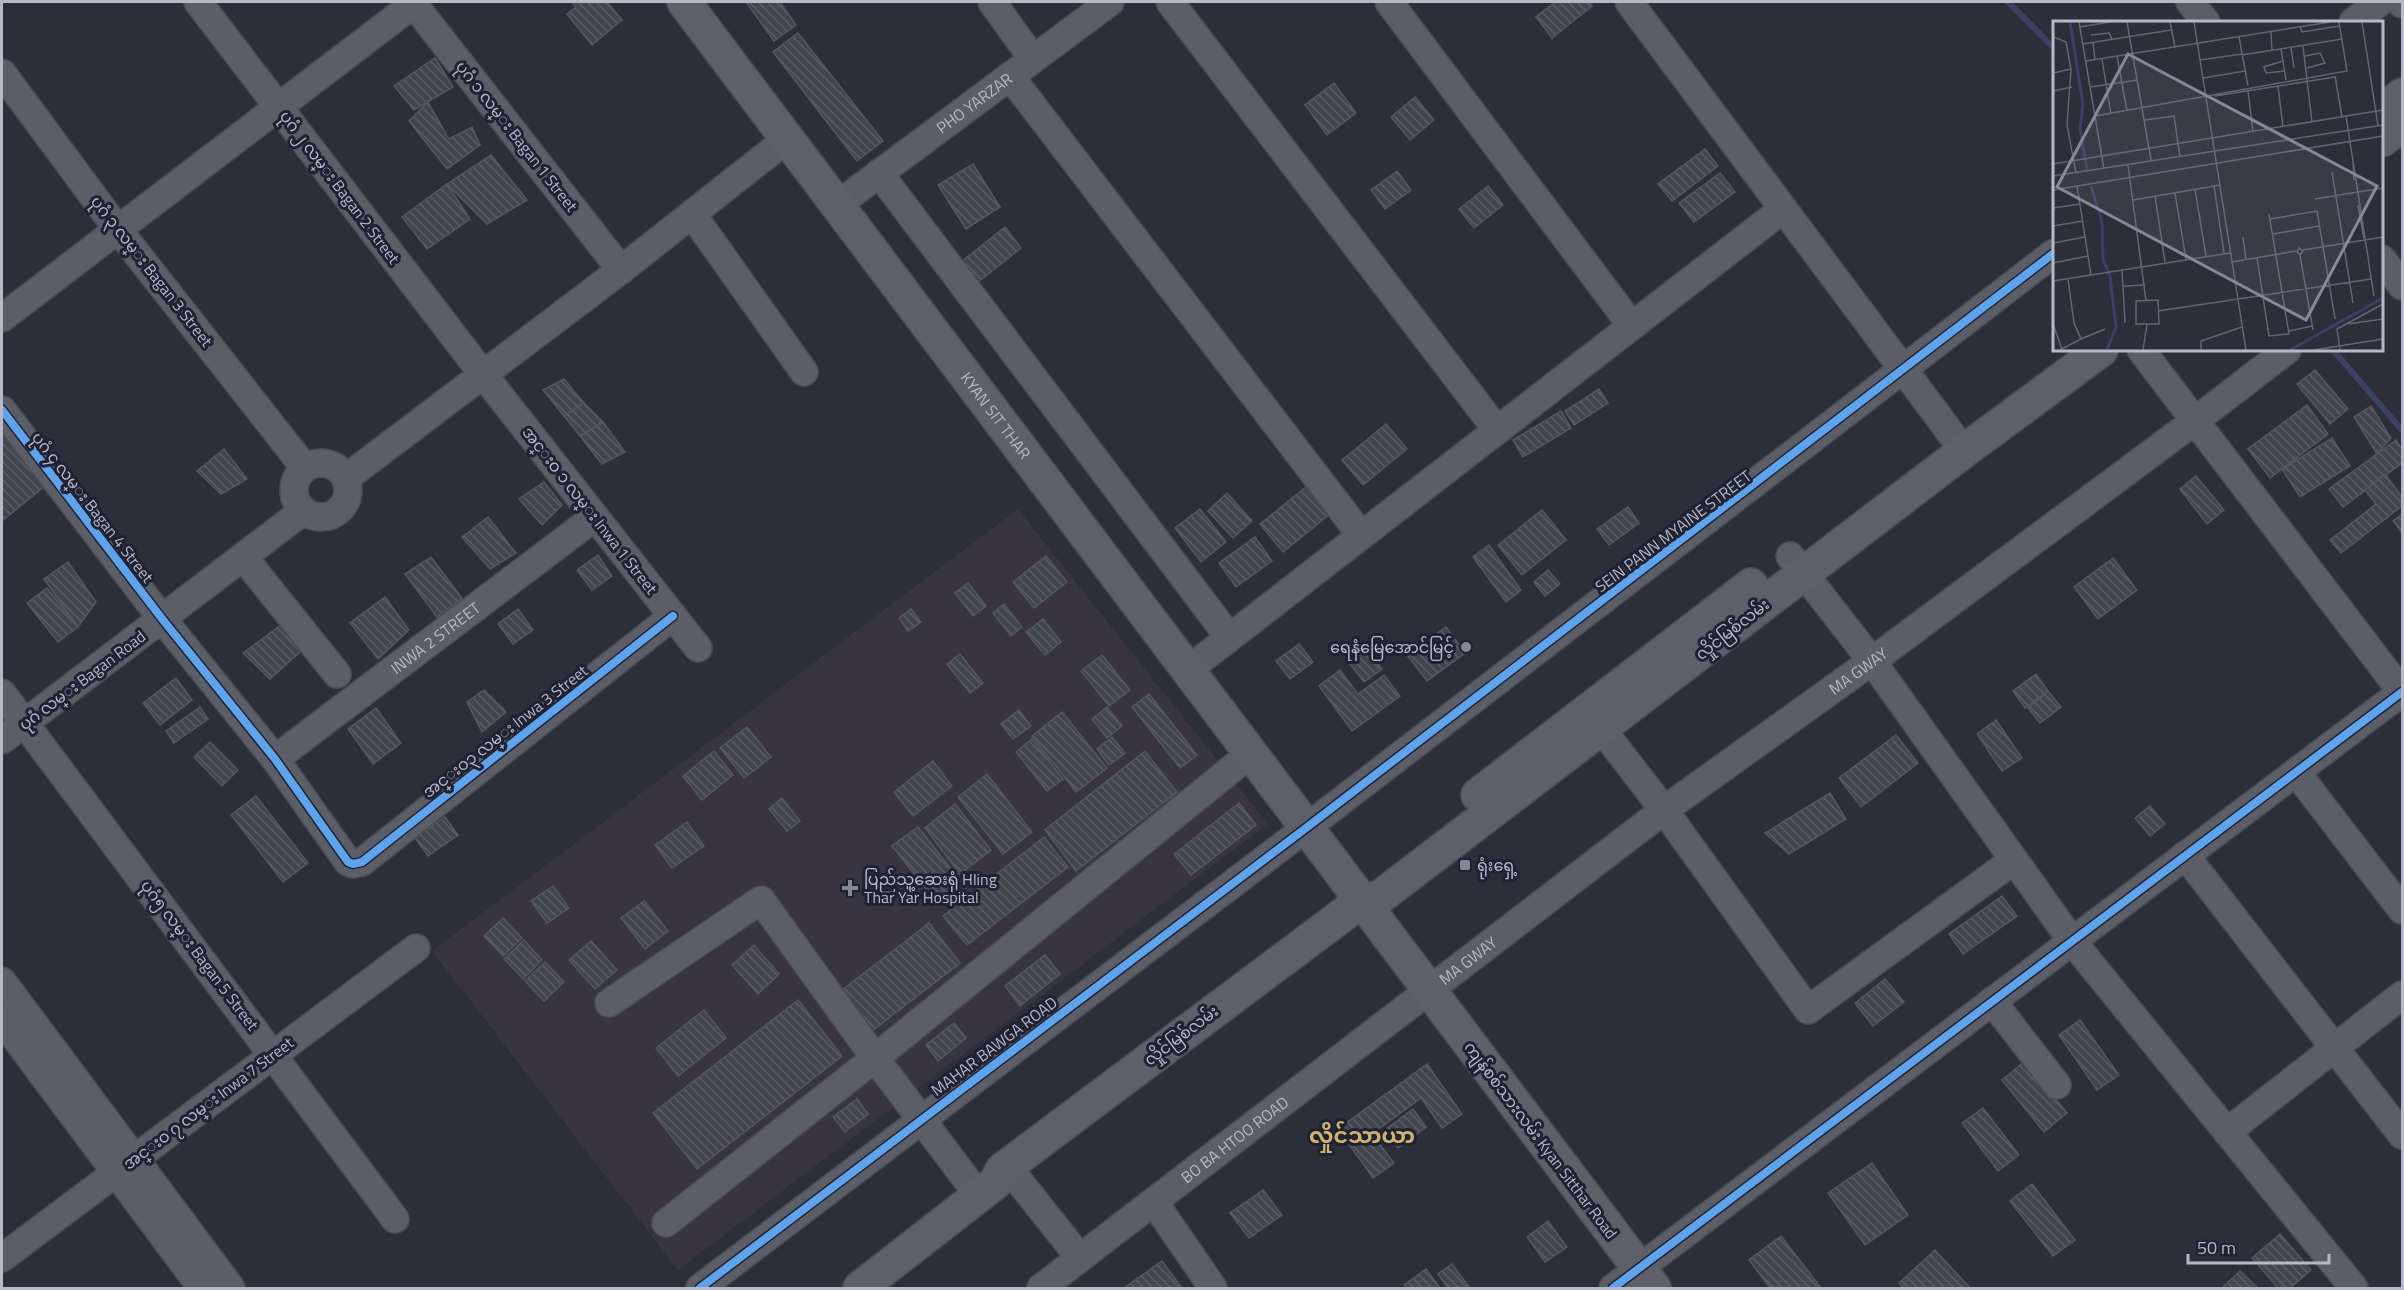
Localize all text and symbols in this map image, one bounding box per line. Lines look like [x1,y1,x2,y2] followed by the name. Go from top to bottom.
[2053,21,2383,351] inset map
[448,55,584,219] street label: ပုဂံ ၁ လမ္း Bagan 1 Street
[931,67,1017,139] street label: PHO YARZAR
[272,105,406,271] street label: ပုဂံ ၂ လမ္း Bagan 2 Street
[83,190,219,354] street label: ပုဂံ ၃ လမ္း Bagan 3 Street
[955,367,1037,464] street label: KYAN SIT THAR
[516,421,664,600] street label: အင္းဝ ၁ လမ္း Inwa 1 Street
[24,426,160,590] street label: ပုဂံ ၄ လမ္း Bagan 4 Street
[1590,464,1757,598] street label: SEIN PANN MYAINE STREET
[1690,592,1775,667] street label: လှိုင်မြစ်လမ်း
[385,595,486,680] street label: INWA 2 STREET
[14,624,152,738] street label: ပုဂံ လမ္း Bagan Road
[1330,635,1454,661] place label: ရေနံမြေအောင်မြင့်
[1459,640,1473,654] marker: ရေနံမြေအောင်မြင့်
[1824,641,1893,700] street label: MA GWAY
[417,659,594,805] street label: အင္းဝ၃ လမ္း Inwa 3 Street
[1477,853,1517,880] place label: ရုံးရှေ့
[1458,858,1472,872] marker: ရုံးရှေ့
[864,867,997,909] place label: ပြည်သူ့ဆေးရုံ Hling Thar Yar Hospital
[133,875,265,1037] street label: ပုဂံ၅ လမ္း Bagan 5 Street
[841,879,859,897] marker: ပြည်သူ့ဆေးရုံ Hling Thar Yar Hospital
[1434,930,1502,991] street label: MA GWAY
[926,990,1062,1102] street label: MAHAR BAWGA ROAD
[1139,999,1225,1073] street label: လှိုင်မြစ်လမ်း
[118,1031,300,1177] street label: အင္းဝ ၇ လမ္း Inwa 7 Street
[1457,1036,1623,1245] street label: ကျန်စစ်သားလမ်း Kyan Sitthar Road
[1176,1090,1294,1189] street label: BO BA HTOO ROAD
[1309,1118,1415,1153] district label: လှိုင်သာယာ
[2188,1227,2329,1265] scale bar
[2197,1234,2236,1261] text: 50 m

